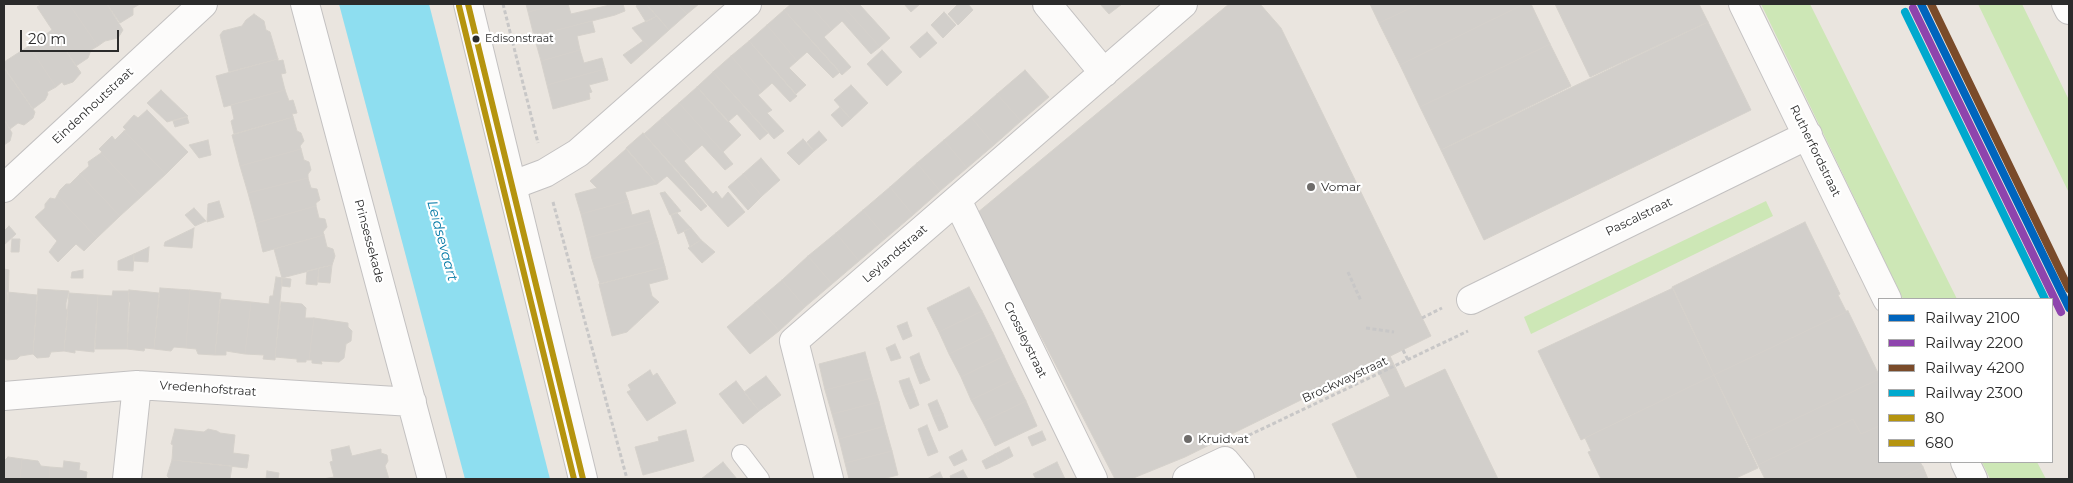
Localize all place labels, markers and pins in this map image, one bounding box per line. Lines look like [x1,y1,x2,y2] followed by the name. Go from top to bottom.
[485,32,554,46] place label: Edisonstraat
[471,34,481,44] marker: Edisonstraat
[1321,180,1361,194] place label: Vomar
[1305,181,1317,193] marker: Vomar
[1198,432,1249,446] place label: Kruidvat
[1182,433,1194,445] marker: Kruidvat

